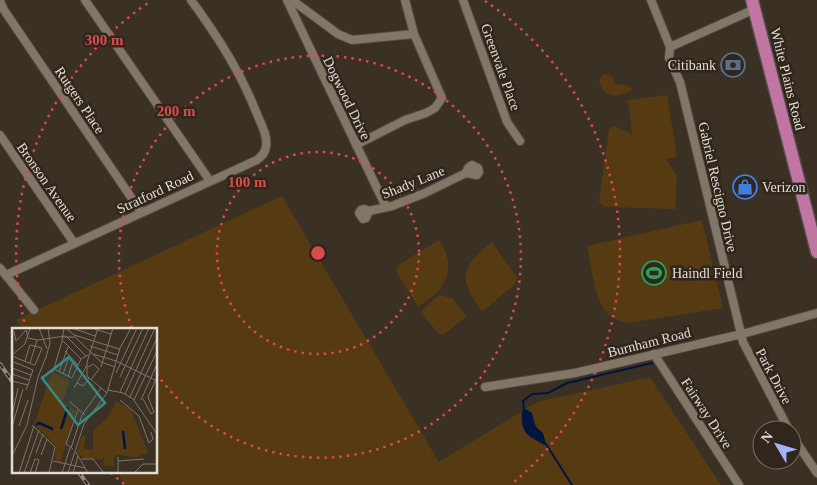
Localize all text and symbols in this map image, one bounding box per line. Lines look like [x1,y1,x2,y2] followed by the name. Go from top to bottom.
[478,22,523,113] street label: Greenvale Place
[768,26,807,132] street label: White Plains Road
[85,32,124,48] text: 300 m
[720,52,746,78] bank icon: Citibank
[320,54,373,142] street label: Dogwood Drive
[668,58,716,73] place label: Citibank
[52,64,107,137] street label: Rutgers Place
[157,103,196,119] text: 200 m
[695,121,740,254] street label: Gabriel Rescigno Drive
[14,140,79,225] street label: Bronson Avenue
[380,163,447,202] street label: Shady Lane
[115,168,196,217] street label: Stratford Road
[228,174,267,190] text: 100 m
[732,174,758,200] shop icon: Verizon
[762,180,806,195] place label: Verizon
[309,244,327,262] centre of rings
[641,260,667,286] sports icon: Haindl Field
[672,266,742,281] place label: Haindl Field
[606,325,692,360] street label: Burnham Road
[12,328,158,472] inset map
[753,346,795,407] street label: Park Drive
[678,375,735,451] street label: Fairway Drive
[752,420,802,470] north arrow
[758,429,776,446] text: N

